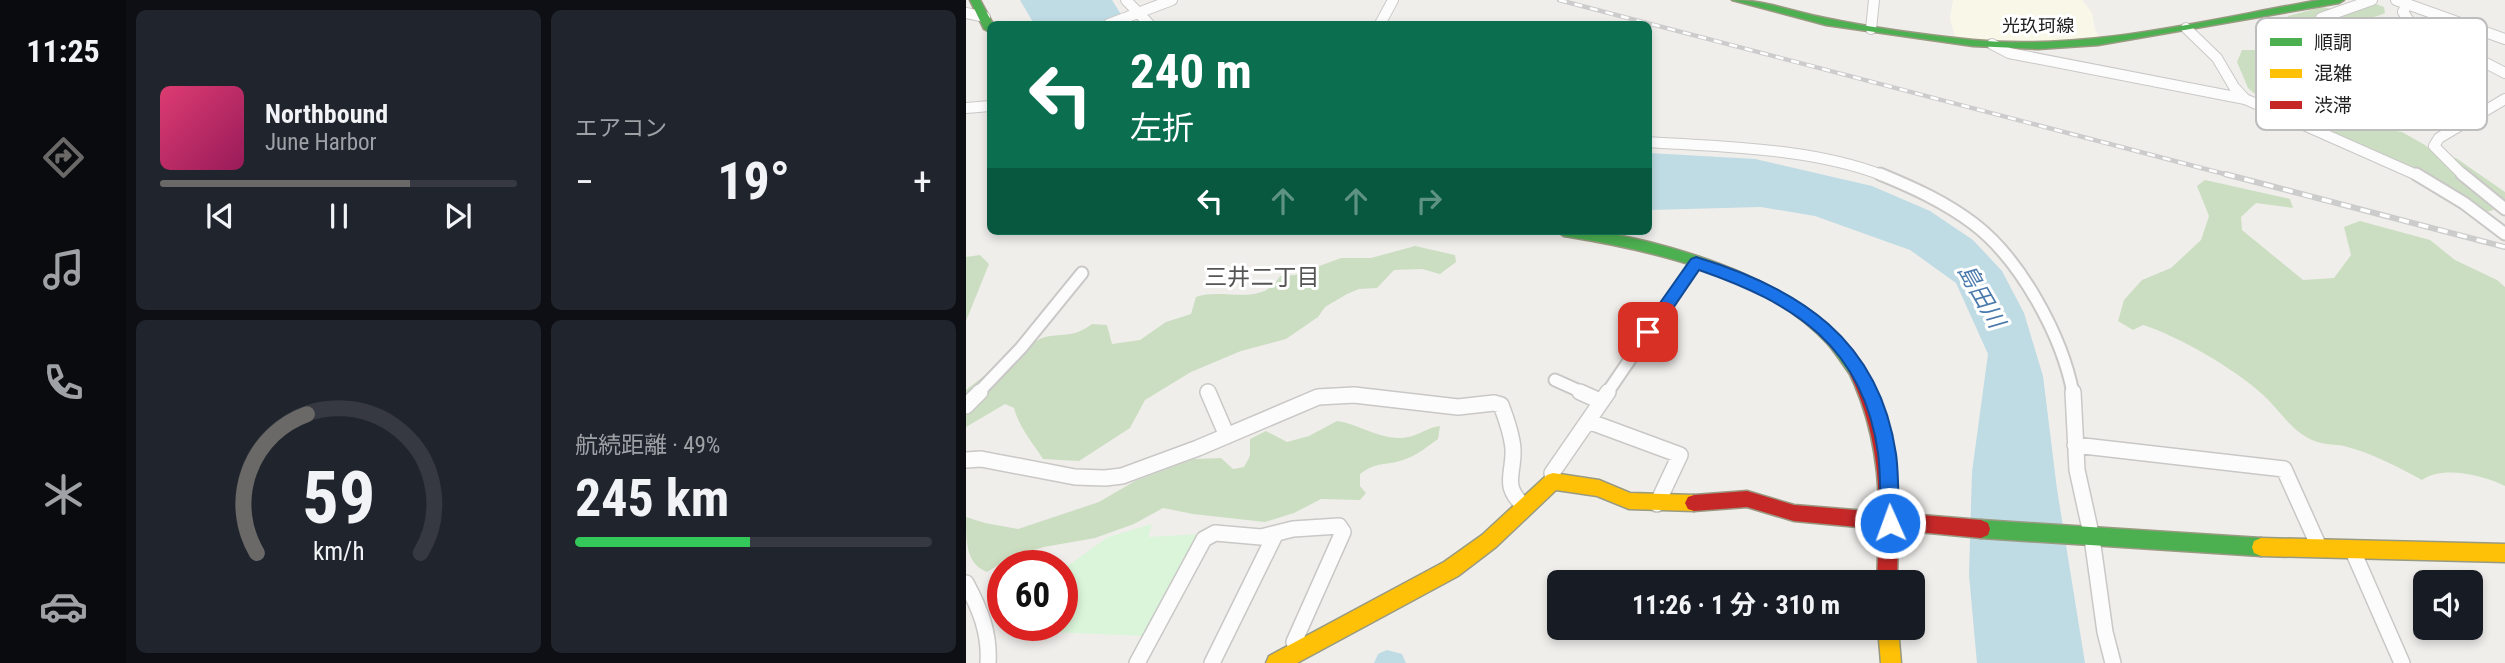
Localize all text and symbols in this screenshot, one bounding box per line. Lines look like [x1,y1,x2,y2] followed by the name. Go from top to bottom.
[2002,15,2074,36] street label: 光玖珂線
[2256,18,2487,130] legend
[2314,31,2352,54] text: 順調
[26,32,100,70] text: 11:25
[1130,43,1252,100] text: 240 m
[1015,49,1106,140] icon: left
[2314,62,2352,85] text: 混雑
[2314,94,2352,117] text: 渋滞
[265,99,388,129] text: Northbound
[1130,109,1194,147] text: 左折
[575,115,667,142] text: エアコン
[265,129,377,156] text: June Harbor
[39,133,88,182] icon: directions
[717,151,790,212] text: 19°
[575,160,594,204] text: −
[913,160,932,204] text: +
[1191,182,1229,220] icon: left
[1264,182,1302,220] icon: ahead
[1337,182,1375,220] icon: ahead
[1410,182,1448,220] icon: right
[201,197,239,235] icon: previous
[320,197,358,235] icon: pause
[439,197,477,235] icon: next
[39,245,88,294] icon: music
[1952,259,2011,335] water label: 島田川
[1205,264,1320,291] district label: 三井二丁目
[1618,302,1678,362] pin
[1629,313,1667,351] icon: arrive
[39,358,88,407] icon: phone
[575,432,720,459] text: 航続距離 · 49%
[302,455,375,541] text: 59
[575,468,729,529] text: 245 km
[39,470,88,519] icon: climate
[1853,486,1927,560] position arrow
[313,536,364,565] text: km/h
[987,550,1078,641] speed limit sign: 60
[2413,570,2483,640] map controls
[2413,570,2483,640] button: sound
[39,582,88,631] icon: car
[1632,590,1840,620] text: 11:26 · 1 分 · 310 m

